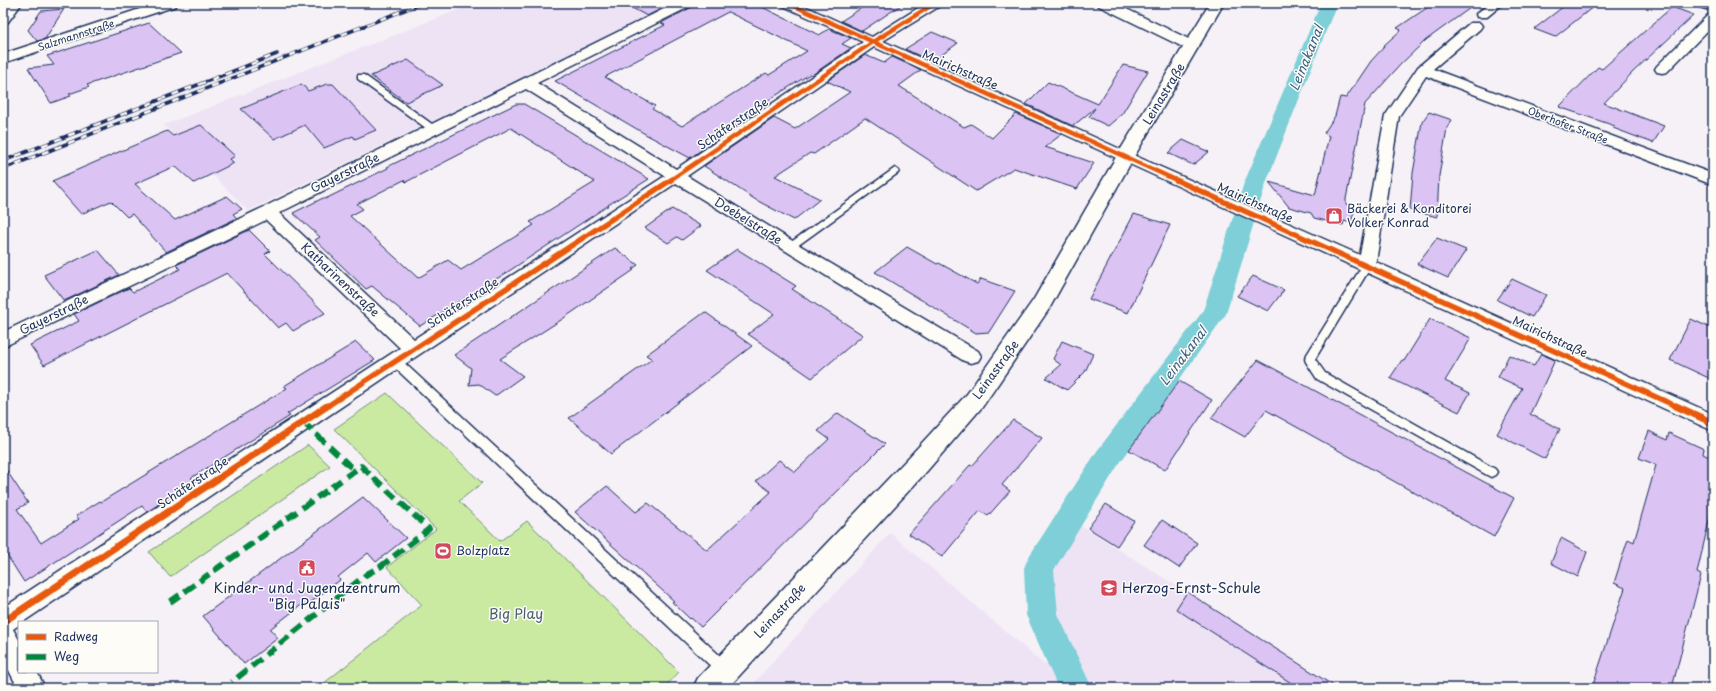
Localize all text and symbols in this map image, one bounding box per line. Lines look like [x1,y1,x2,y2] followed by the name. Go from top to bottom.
[36,15,116,54] street label: Salzmannstraße
[1284,20,1328,93] water label: Leinakanal
[920,44,1001,94] street label: Mairichstraße
[1138,59,1189,128] street label: Leinastraße
[693,93,772,154] street label: Schäferstraße
[1526,102,1610,147] street label: Oberhofer Straße
[307,148,382,196] street label: Gayerstraße
[1215,177,1296,227] street label: Mairichstraße
[711,192,786,248] street label: Doebelstraße
[1347,199,1472,231] place label: Bäckerei & Konditorei Volker Konrad
[1324,206,1344,226] shop icon: Bäckerei & Konditorei Volker Konrad
[297,238,384,320] street label: Katharinenstraße
[423,272,502,332] street label: Schäferstraße
[16,290,91,338] street label: Gayerstraße
[1510,311,1591,361] street label: Mairichstraße
[1154,321,1212,389] water label: Leinakanal
[968,336,1023,403] street label: Leinastraße
[153,452,232,513] street label: Schäferstraße
[433,541,453,561] sports icon: Bolzplatz
[456,541,510,559] place label: Bolzplatz
[297,558,317,578] public building icon: Kinder- und Jugendzentrum "Big Palais"
[213,577,401,614] place label: Kinder- und Jugendzentrum "Big Palais"
[1122,577,1261,598] place label: Herzog-Ernst-Schule
[1099,578,1119,598] school or university icon: Herzog-Ernst-Schule
[749,579,809,642] street label: Leinastraße
[489,603,543,624] park label: Big Play
[18,621,158,673] legend
[54,627,98,645] text: Radweg
[54,647,79,665] text: Weg

